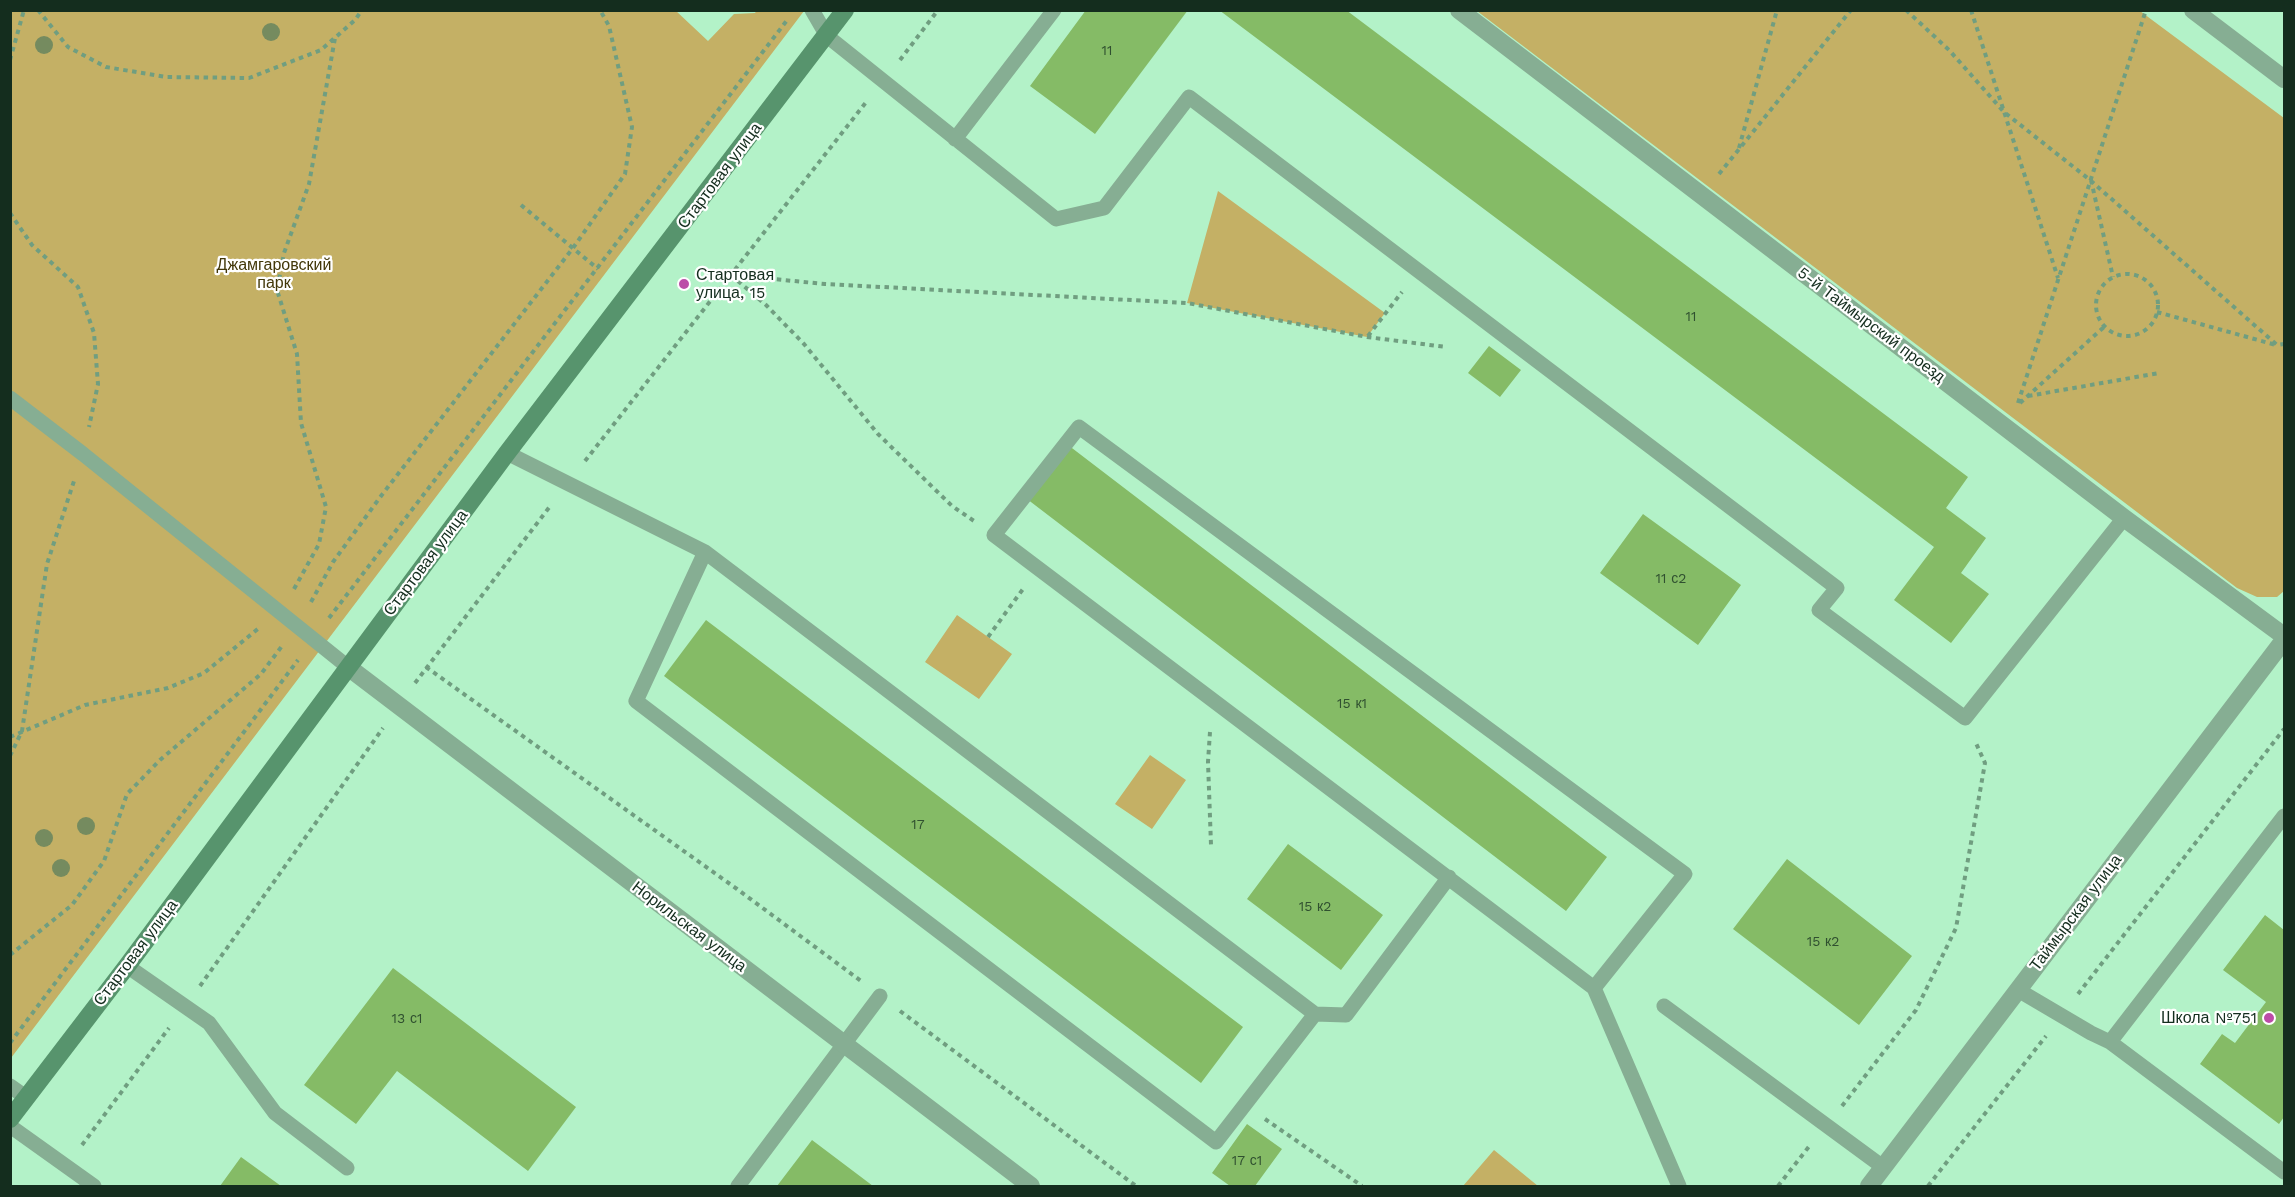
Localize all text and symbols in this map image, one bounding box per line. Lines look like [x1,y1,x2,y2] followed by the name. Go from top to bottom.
[1102,43,1112,59] house number: 11
[674,119,766,233] street label: Стартовая улица
[217,255,331,293] park label: Джамгаровский парк
[1793,263,1949,387] street label: 5-й Таймырский проезд
[696,265,774,303] place label: Стартовая улица, 15
[677,277,691,291] marker: Стартовая улица, 15
[1686,309,1696,325] house number: 11
[380,506,472,620] street label: Стартовая улица
[1656,571,1686,587] house number: 11 с2
[1337,696,1367,712] house number: 15 к1
[911,817,925,833] house number: 17
[2026,851,2126,975] street label: Таймырская улица
[628,878,750,976] street label: Норильская улица
[90,896,182,1010] street label: Стартовая улица
[1299,899,1331,915] house number: 15 к2
[1807,934,1839,950] house number: 15 к2
[2161,1008,2257,1028] place label: Школа №751
[392,1011,422,1027] house number: 13 с1
[2262,1011,2276,1025] marker: Школа №751
[1232,1153,1262,1169] house number: 17 с1

